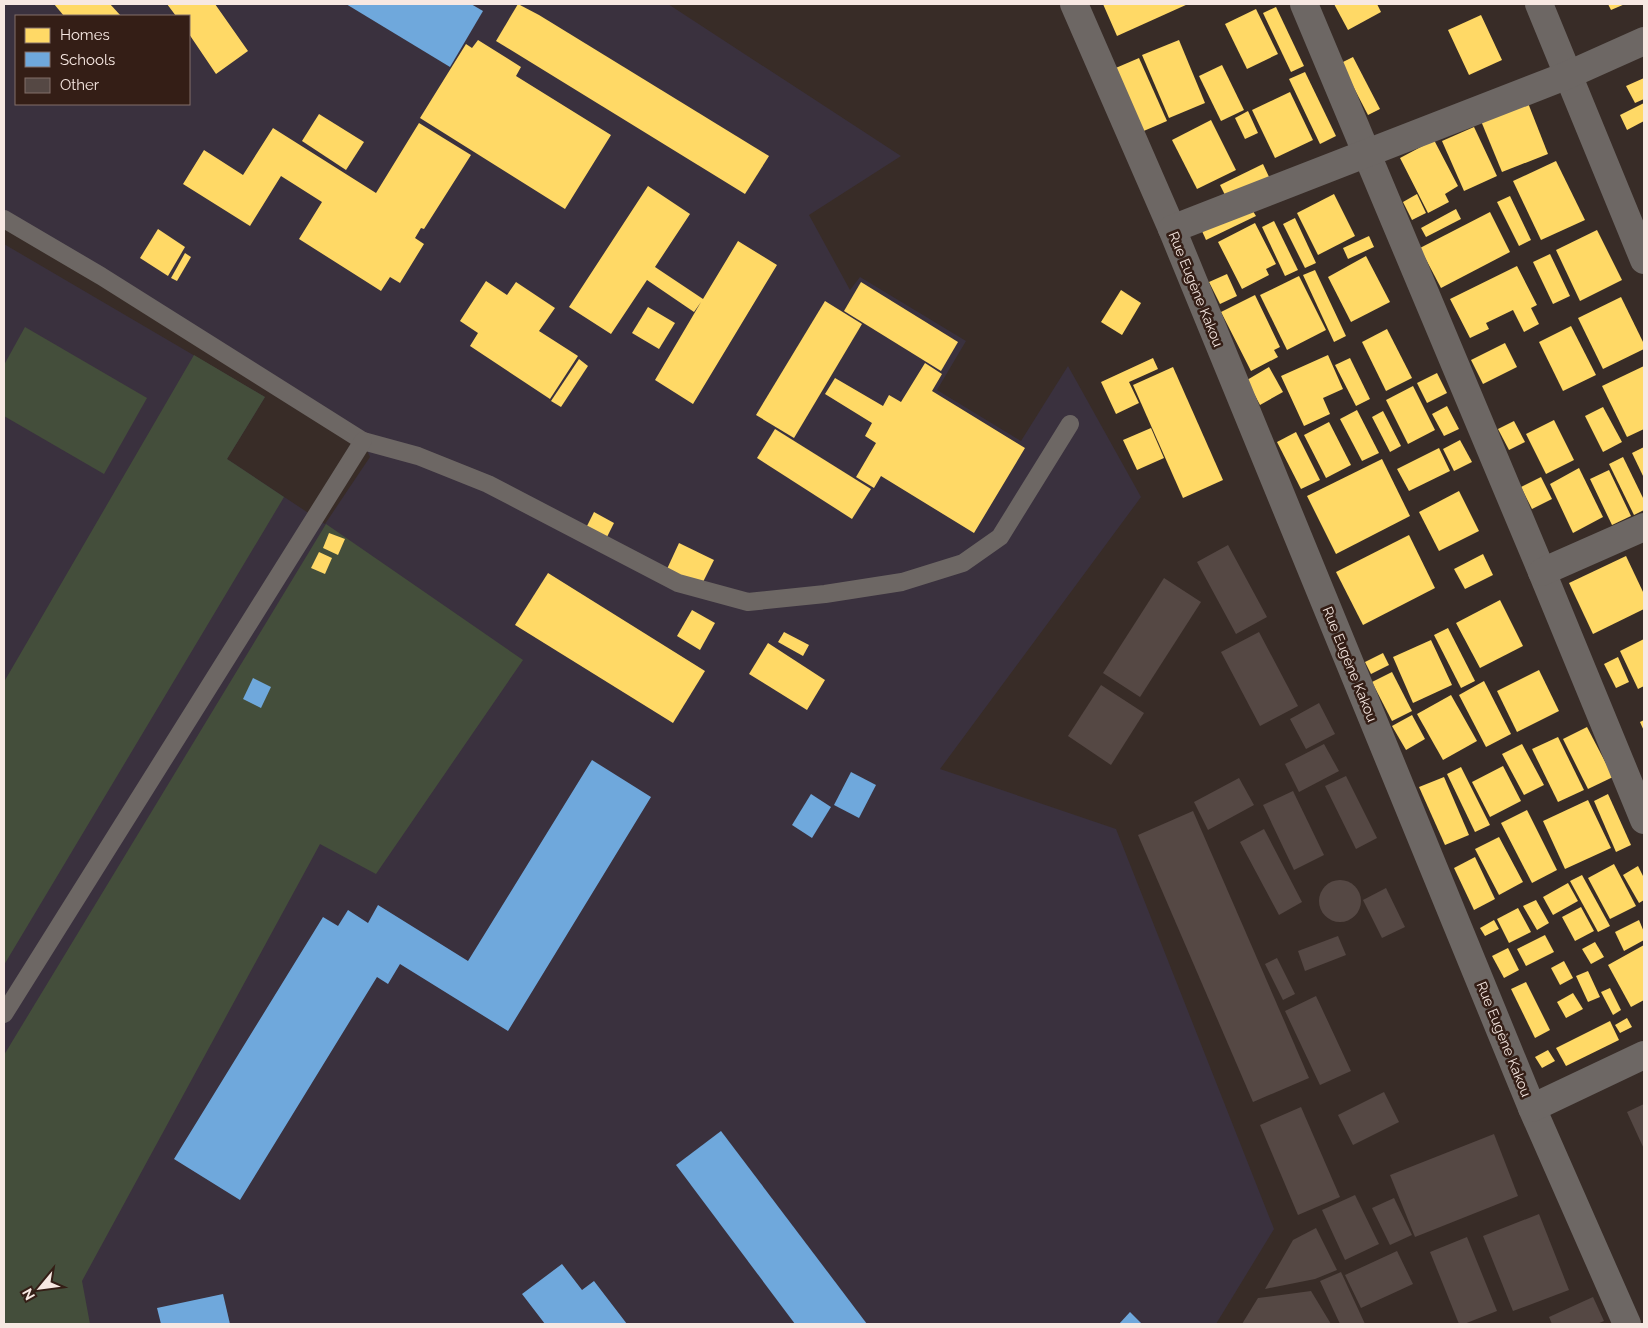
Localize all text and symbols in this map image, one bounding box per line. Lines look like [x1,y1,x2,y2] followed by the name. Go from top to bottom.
[15,15,190,105] legend
[60,26,110,44] text: Homes
[60,51,115,69] text: Schools
[60,76,100,94] text: Other
[1166,229,1226,349] street label: Rue Eugène Kakou
[1320,604,1380,724] street label: Rue Eugène Kakou
[1474,979,1534,1099] street label: Rue Eugène Kakou
[15,1263,65,1313] north arrow
[19,1286,38,1303] text: N

